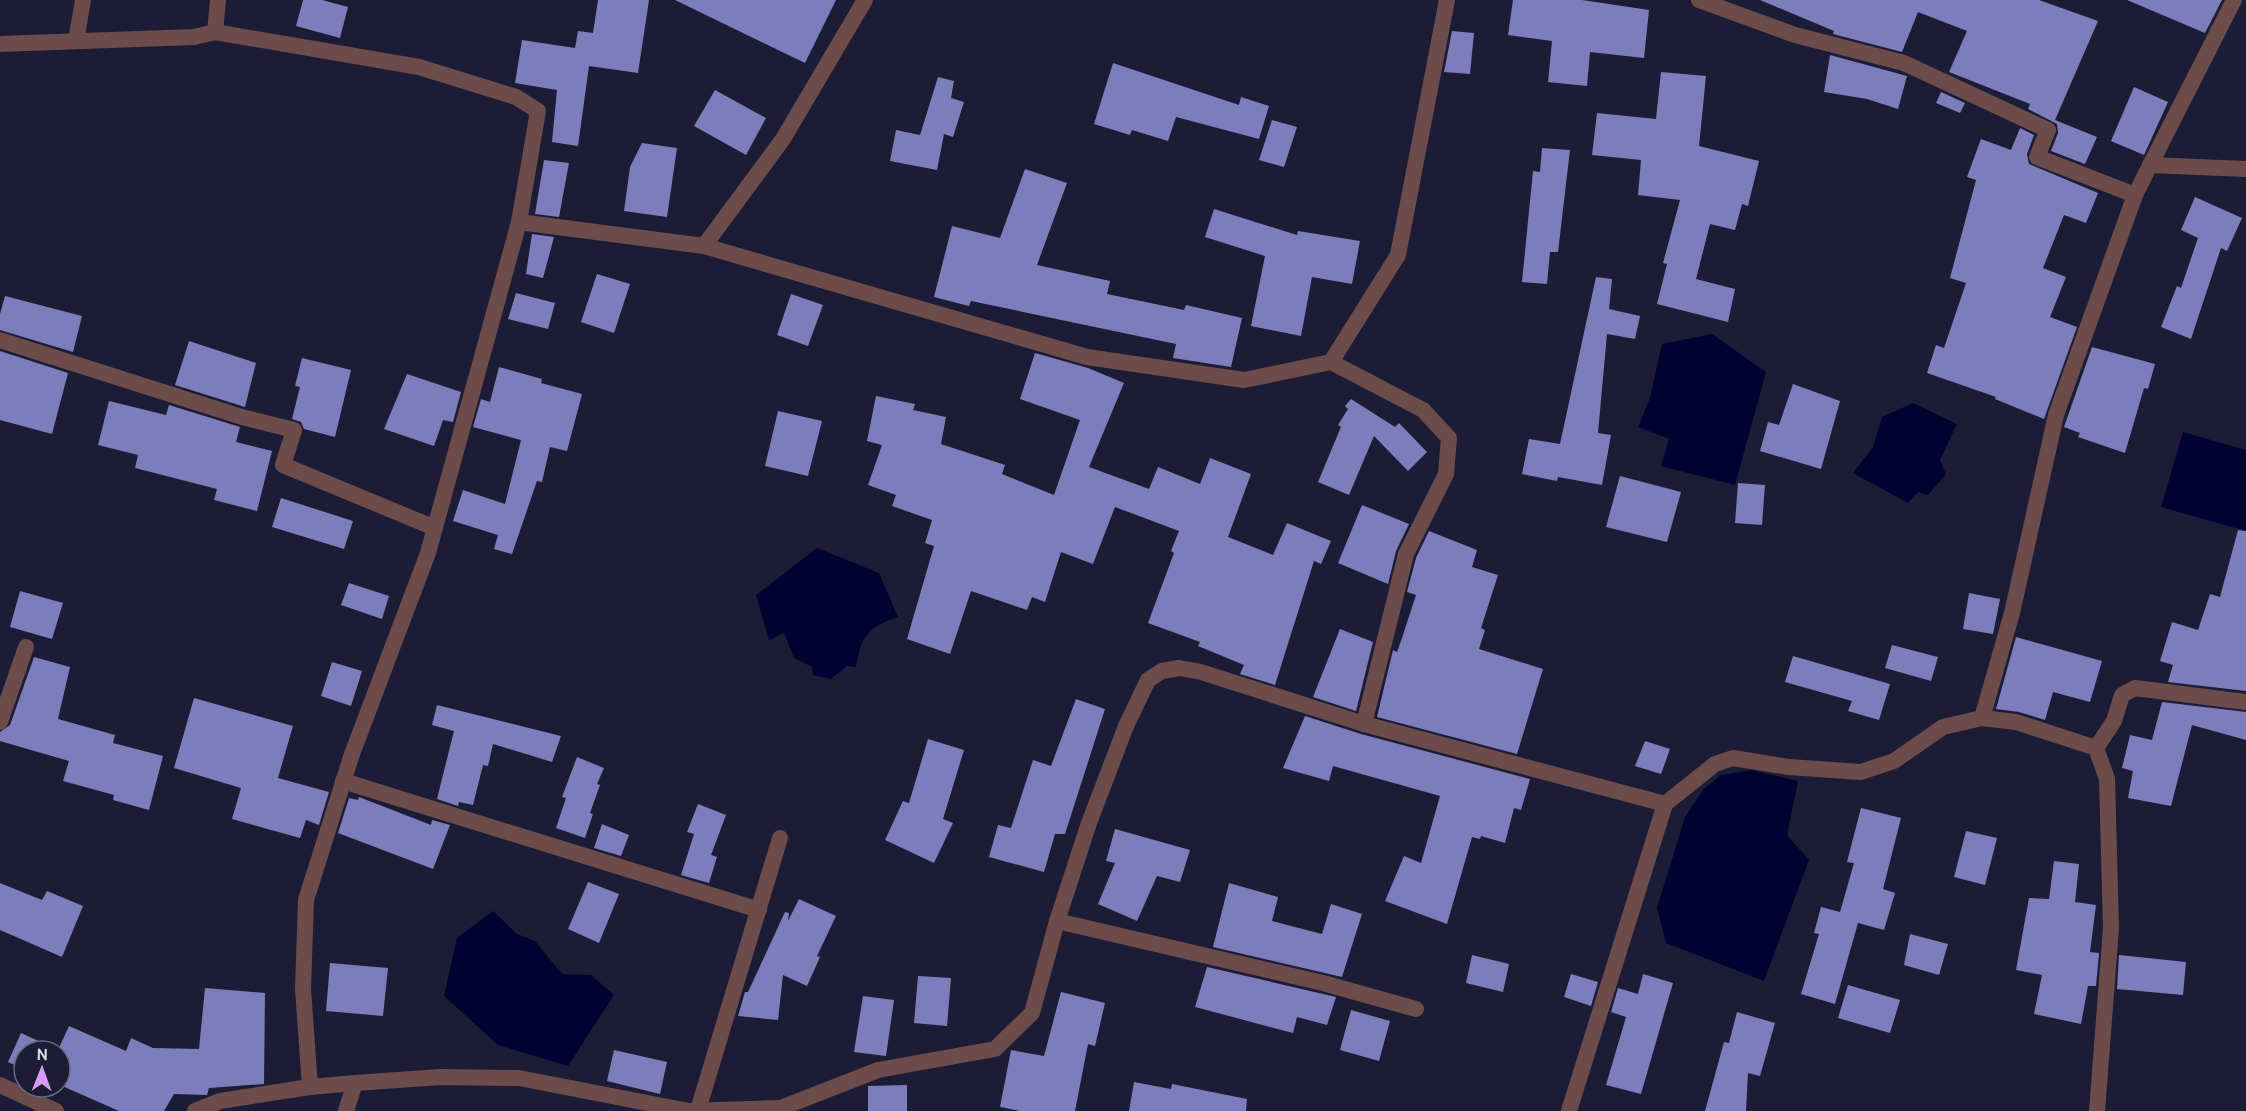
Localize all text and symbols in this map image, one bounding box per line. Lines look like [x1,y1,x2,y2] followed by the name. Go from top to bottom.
[12,1039,72,1099] north arrow
[36,1045,48,1064] text: N

